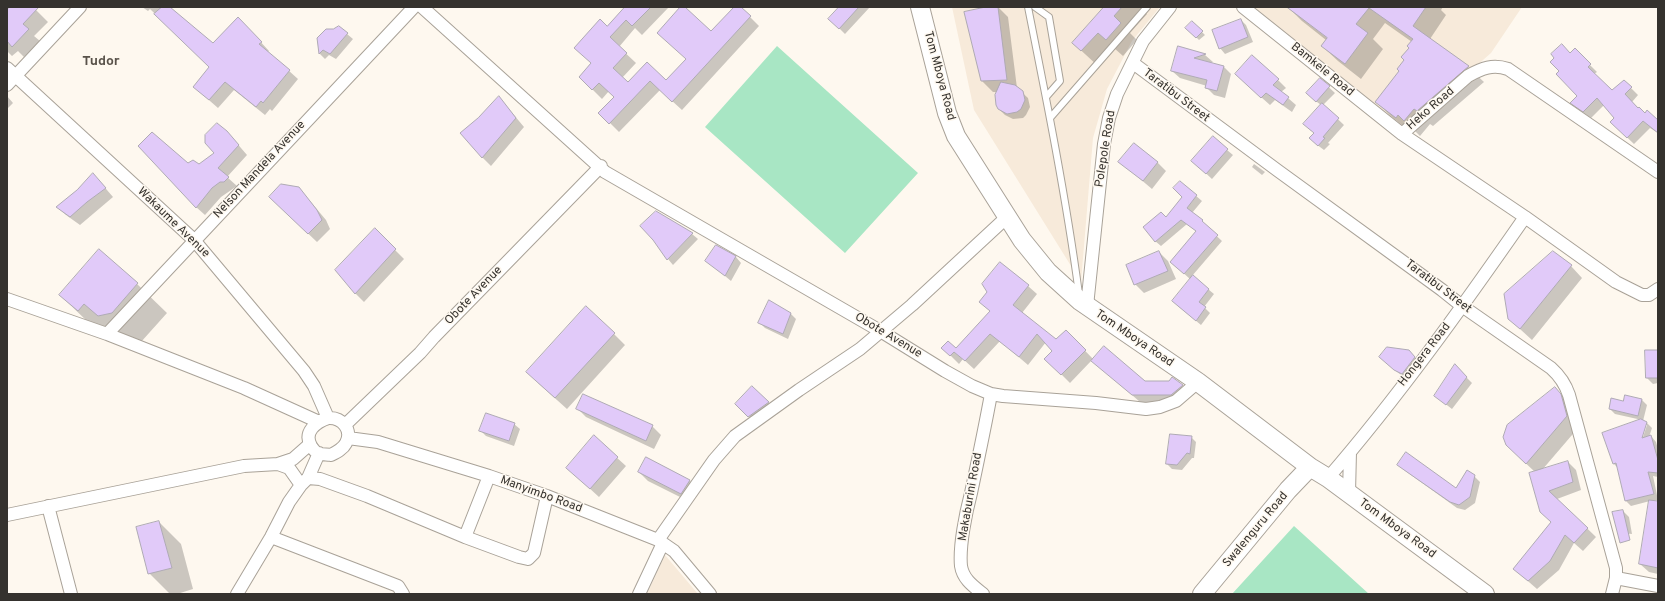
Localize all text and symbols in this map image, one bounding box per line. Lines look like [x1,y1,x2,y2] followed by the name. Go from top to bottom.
[920,30,958,122] street label: Tom Mboya Road
[1287,40,1357,100] street label: Bamkele Road
[82,54,120,70] district label: Tudor
[1140,66,1212,126] street label: Taratibu Street
[1404,84,1458,134] street label: Heko Road
[1093,109,1119,189] street label: Polepole Road
[211,118,309,222] street label: Nelson Mandela Avenue
[134,185,212,261] street label: Wakaume Avenue
[1402,257,1474,317] street label: Taratibu Street
[442,264,506,328] street label: Obote Avenue
[1092,307,1176,371] street label: Tom Mboya Road
[852,310,924,362] street label: Obote Avenue
[1396,320,1454,390] street label: Hongera Road
[956,452,986,542] street label: Makaburini Road
[498,473,584,517] street label: Manyimbo Road
[1220,489,1292,571] street label: Swalenguru Road
[1356,496,1438,562] street label: Tom Mboya Road

